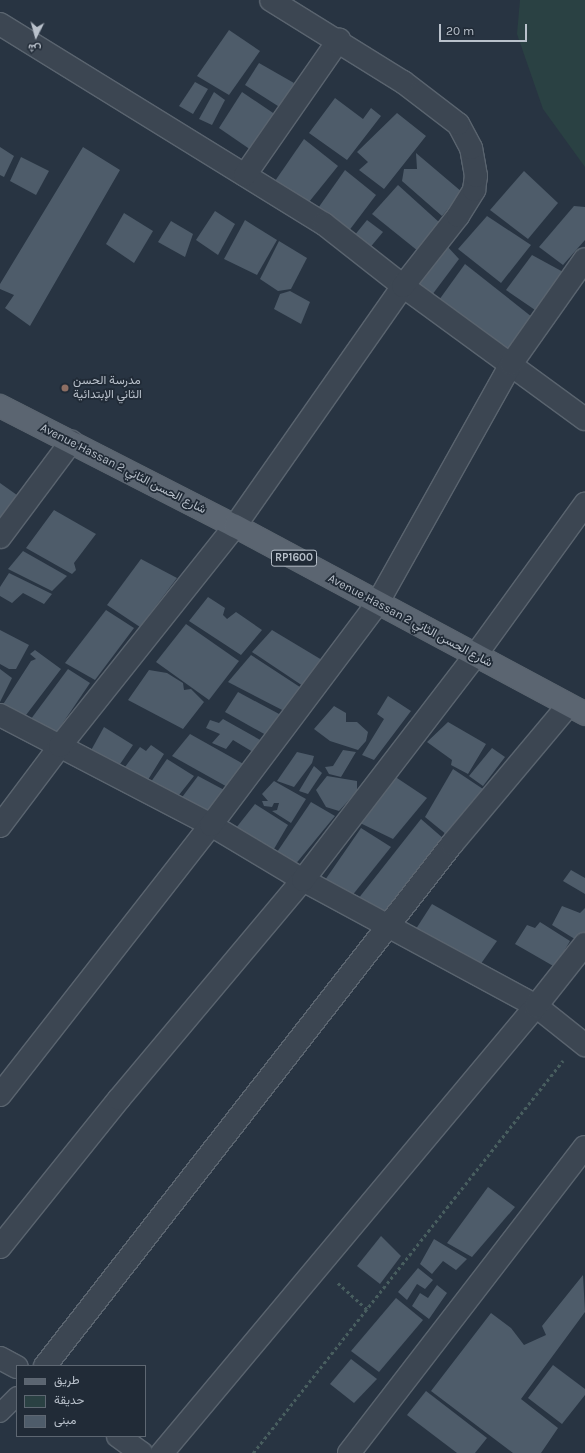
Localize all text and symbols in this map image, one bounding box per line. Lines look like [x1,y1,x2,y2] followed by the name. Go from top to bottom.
[16,16,56,56] north arrow
[441,16,529,42] scale bar
[446,24,474,38] text: 20 m
[27,41,42,56] text: ش
[73,374,142,402] place label: مدرسة الحسن الثاني الإبتدائية
[60,383,70,393] marker: مدرسة الحسن الثاني الإبتدائية
[38,421,208,517] street label: Avenue Hassan 2 شارع الحسن الثاني
[271,549,317,567] road number: RP1600
[325,571,495,671] street label: Avenue Hassan 2 شارع الحسن الثاني
[16,1365,146,1437] legend
[54,1373,79,1387] text: طريق
[54,1393,84,1407] text: حديقة
[54,1413,76,1427] text: مبنى

